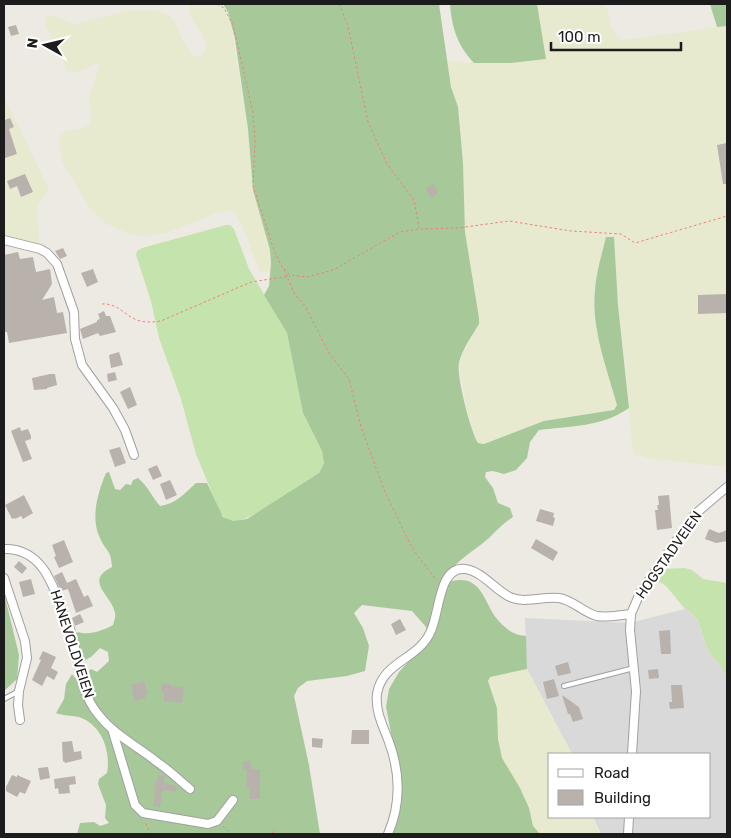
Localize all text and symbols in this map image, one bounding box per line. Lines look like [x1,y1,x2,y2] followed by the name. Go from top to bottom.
[20,20,70,70] north arrow
[551,20,681,52] scale bar
[558,28,600,46] text: 100 m
[24,37,42,49] text: N
[632,508,706,602] street label: HOGSTADVEIEN
[46,588,98,700] street label: HANEVOLDVEIEN
[548,753,711,818] legend
[594,764,630,782] text: Road
[594,789,651,807] text: Building

